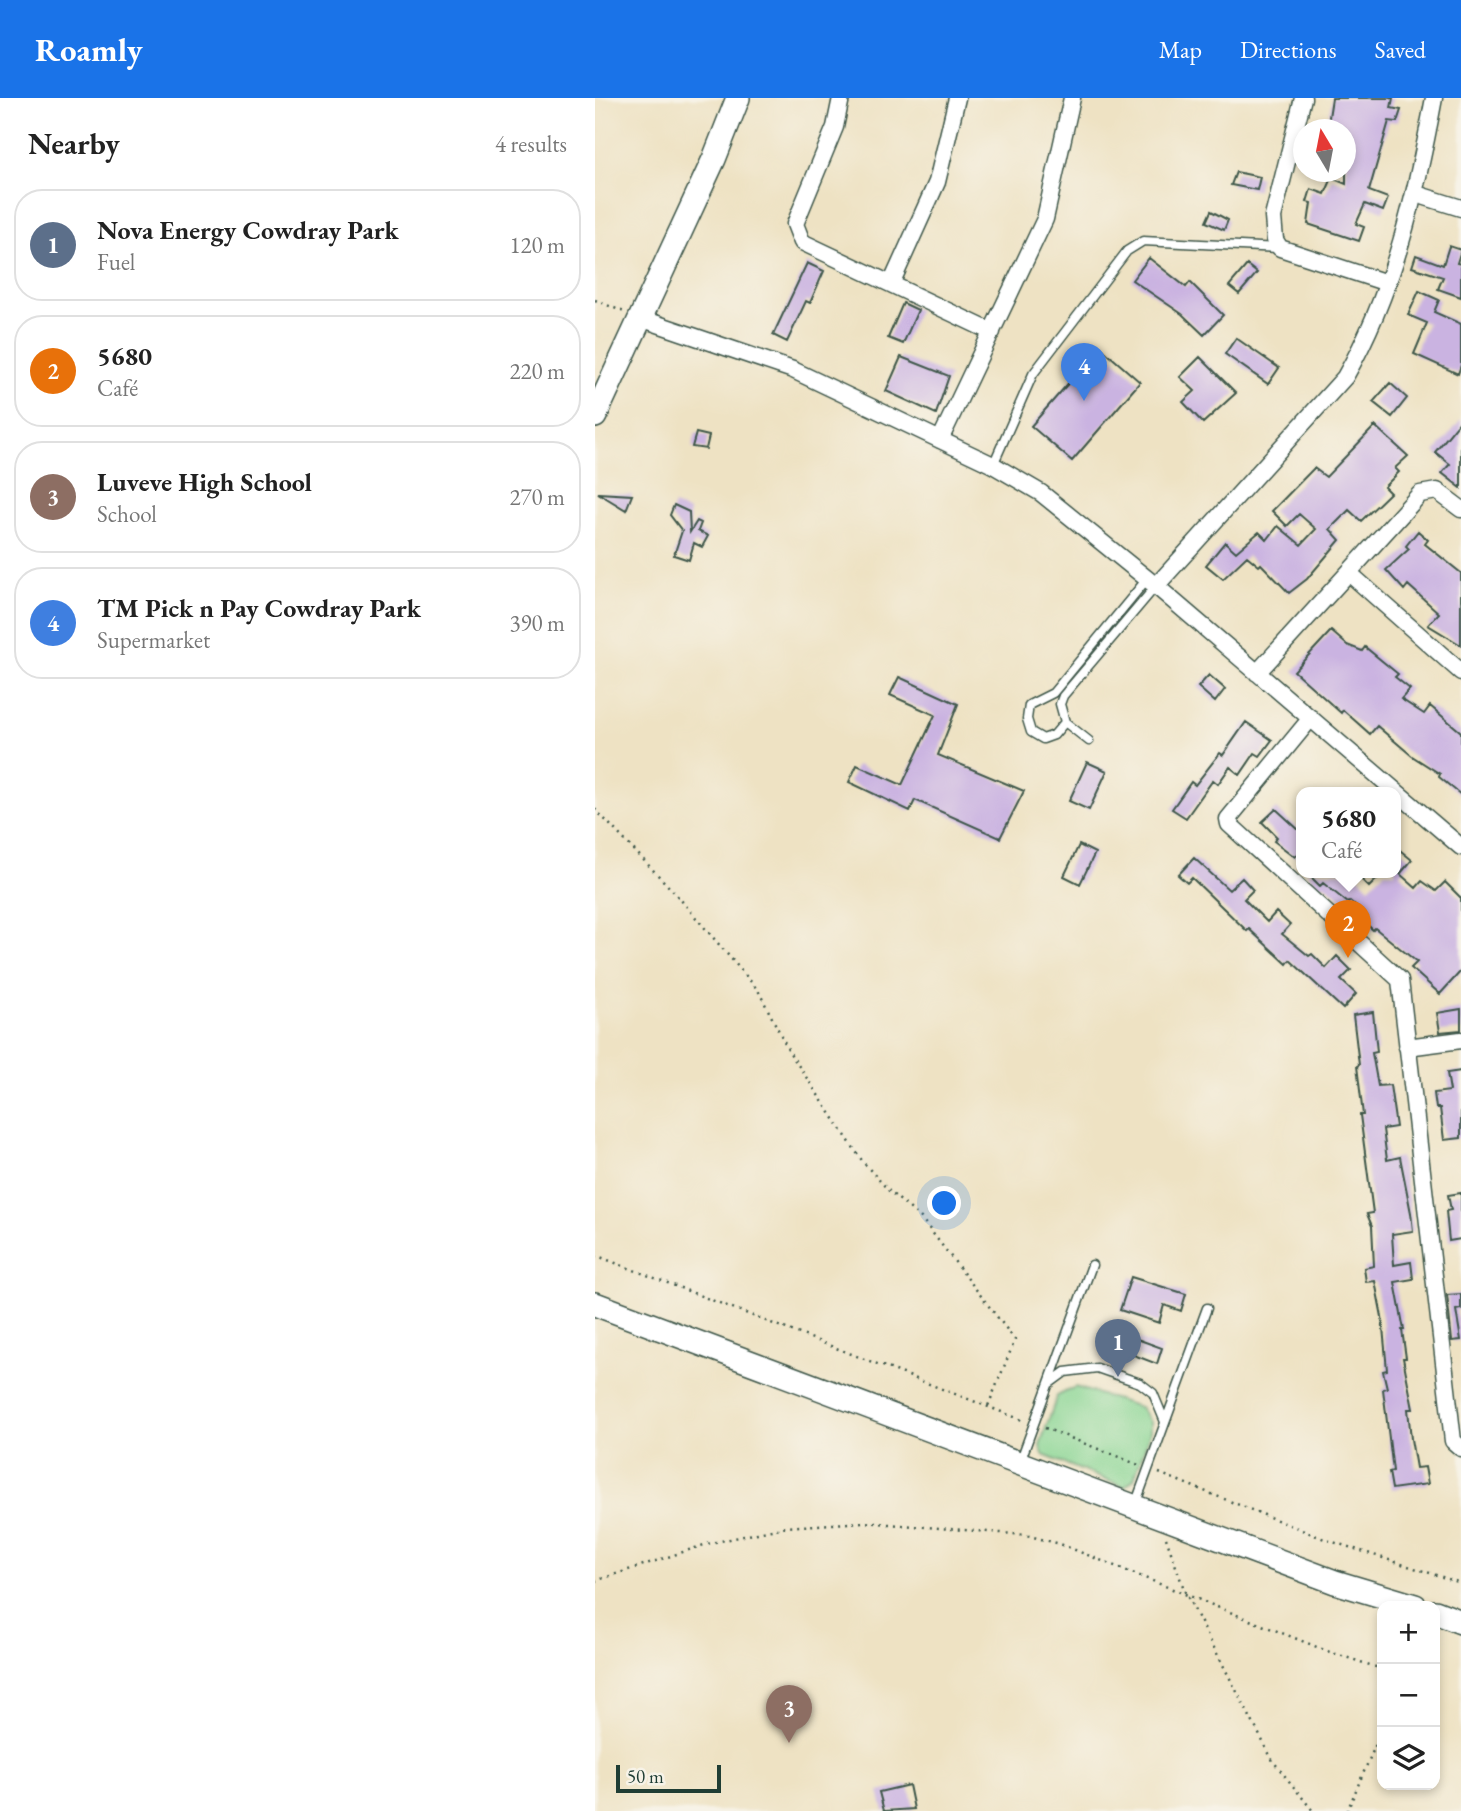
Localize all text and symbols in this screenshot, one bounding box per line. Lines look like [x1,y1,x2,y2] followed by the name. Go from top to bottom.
[35,28,143,71] text: Roamly
[1159,34,1202,65] text: Map
[1240,34,1337,65] text: Directions
[1375,34,1426,65] text: Saved
[1293,119,1356,182] north arrow
[28,124,120,163] text: Nearby
[495,129,567,159] text: 4 results
[97,213,399,247] text: Nova Energy Cowdray Park
[47,230,59,260] text: 1
[509,230,565,260] text: 120 m
[97,247,135,277] text: Fuel
[97,339,152,373] text: 5680
[1061,343,1107,401] pin: 4
[47,356,59,386] text: 2
[509,356,565,386] text: 220 m
[97,373,138,403] text: Café
[97,465,312,499] text: Luveve High School
[47,482,59,512] text: 3
[509,482,565,512] text: 270 m
[97,499,157,529] text: School
[97,591,421,625] text: TM Pick n Pay Cowdray Park
[47,608,59,638] text: 4
[509,608,565,638] text: 390 m
[97,625,210,655] text: Supermarket
[1296,787,1401,878] popup
[1321,801,1376,835] text: 5680
[1321,835,1362,865] text: Café
[1325,900,1371,958] pin: 2
[927,1186,961,1220] your location
[1095,1319,1141,1377] pin: 1
[1377,1601,1440,1790] map controls
[1377,1601,1440,1664] button: +
[1377,1664,1440,1727] button: −
[766,1685,812,1743] pin: 3
[1377,1727,1440,1790] button: layers
[616,1762,721,1794] scale bar
[627,1764,664,1789] text: 50 m

